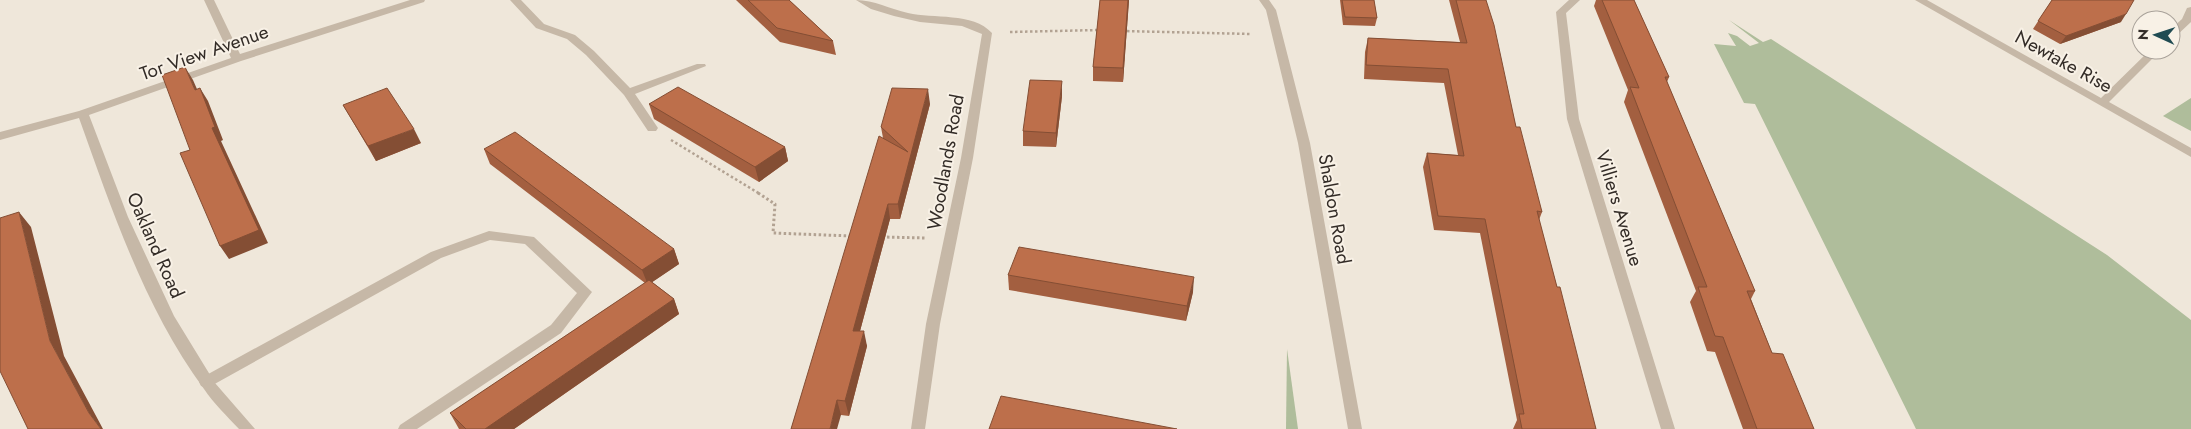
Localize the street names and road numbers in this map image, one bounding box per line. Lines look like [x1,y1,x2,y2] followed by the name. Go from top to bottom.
[136,18,272,87] street label: Tor View Avenue
[2010,24,2117,99] street label: Newtake Rise
[920,92,971,232] street label: Woodlands Road
[1589,147,1650,270] street label: Villiers Avenue
[1312,152,1358,266] street label: Shaldon Road
[120,188,191,303] street label: Oakland Road

